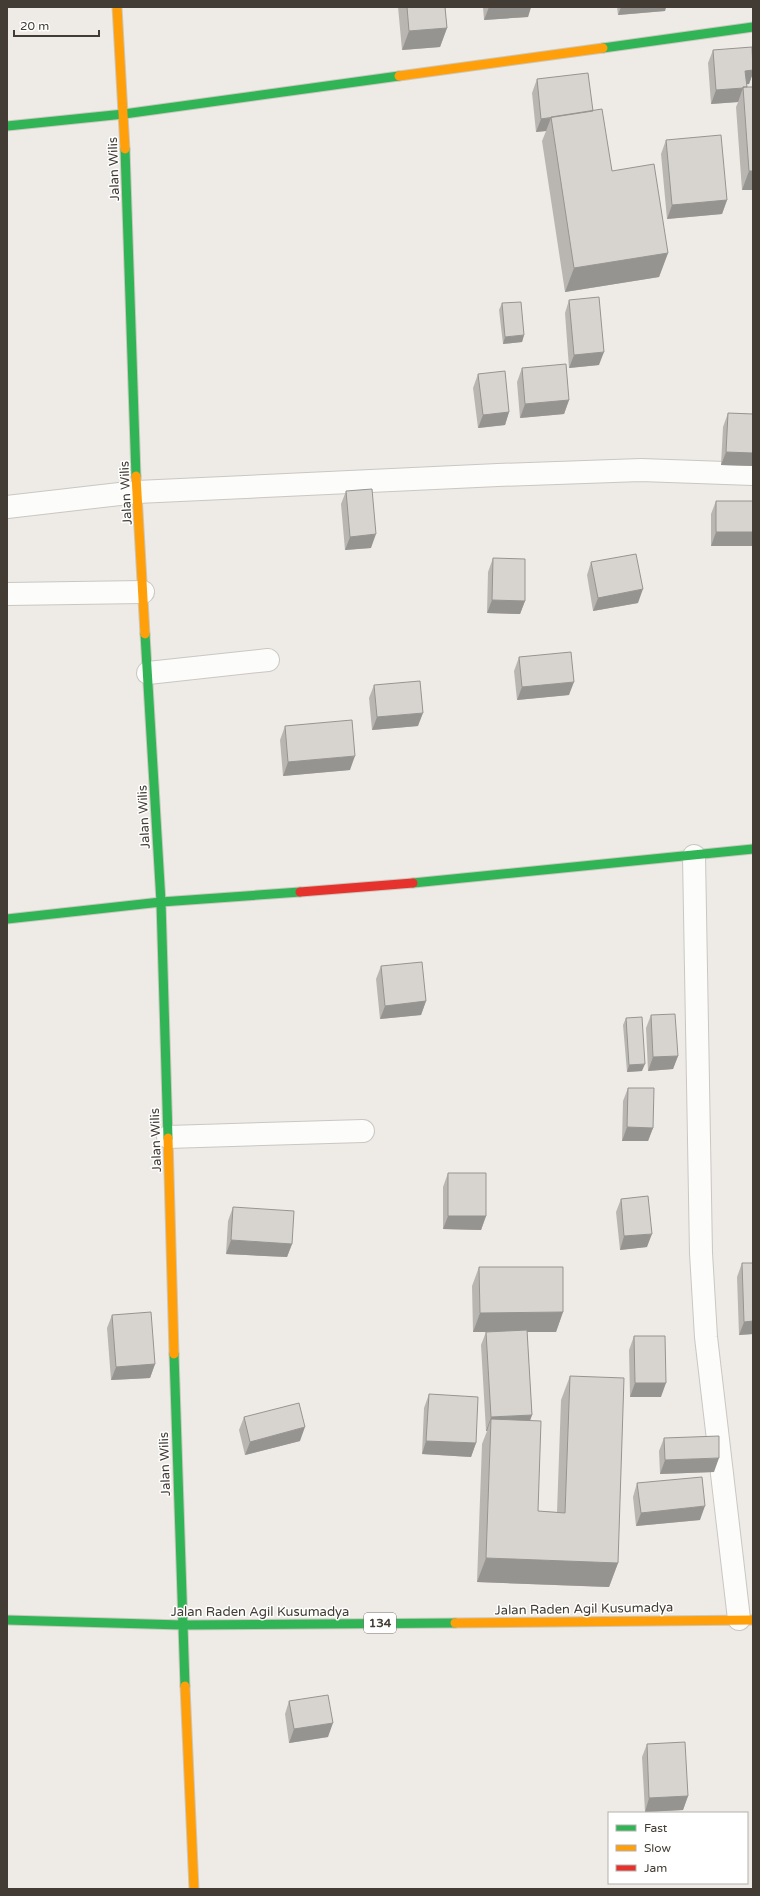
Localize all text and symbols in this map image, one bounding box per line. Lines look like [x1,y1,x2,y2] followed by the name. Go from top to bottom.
[14,12,99,38] scale bar
[20,19,49,33] text: 20 m
[105,137,123,201] street label: Jalan Wilis
[116,460,136,525] street label: Jalan Wilis
[134,784,154,849] street label: Jalan Wilis
[147,1108,165,1172] street label: Jalan Wilis
[156,1432,174,1496] street label: Jalan Wilis
[495,1599,673,1619] street label: Jalan Raden Agil Kusumadya
[171,1604,349,1620] street label: Jalan Raden Agil Kusumadya
[364,1613,396,1633] road number: 134
[608,1812,748,1884] legend
[644,1821,668,1835] text: Fast
[644,1841,671,1855] text: Slow
[644,1861,667,1875] text: Jam

